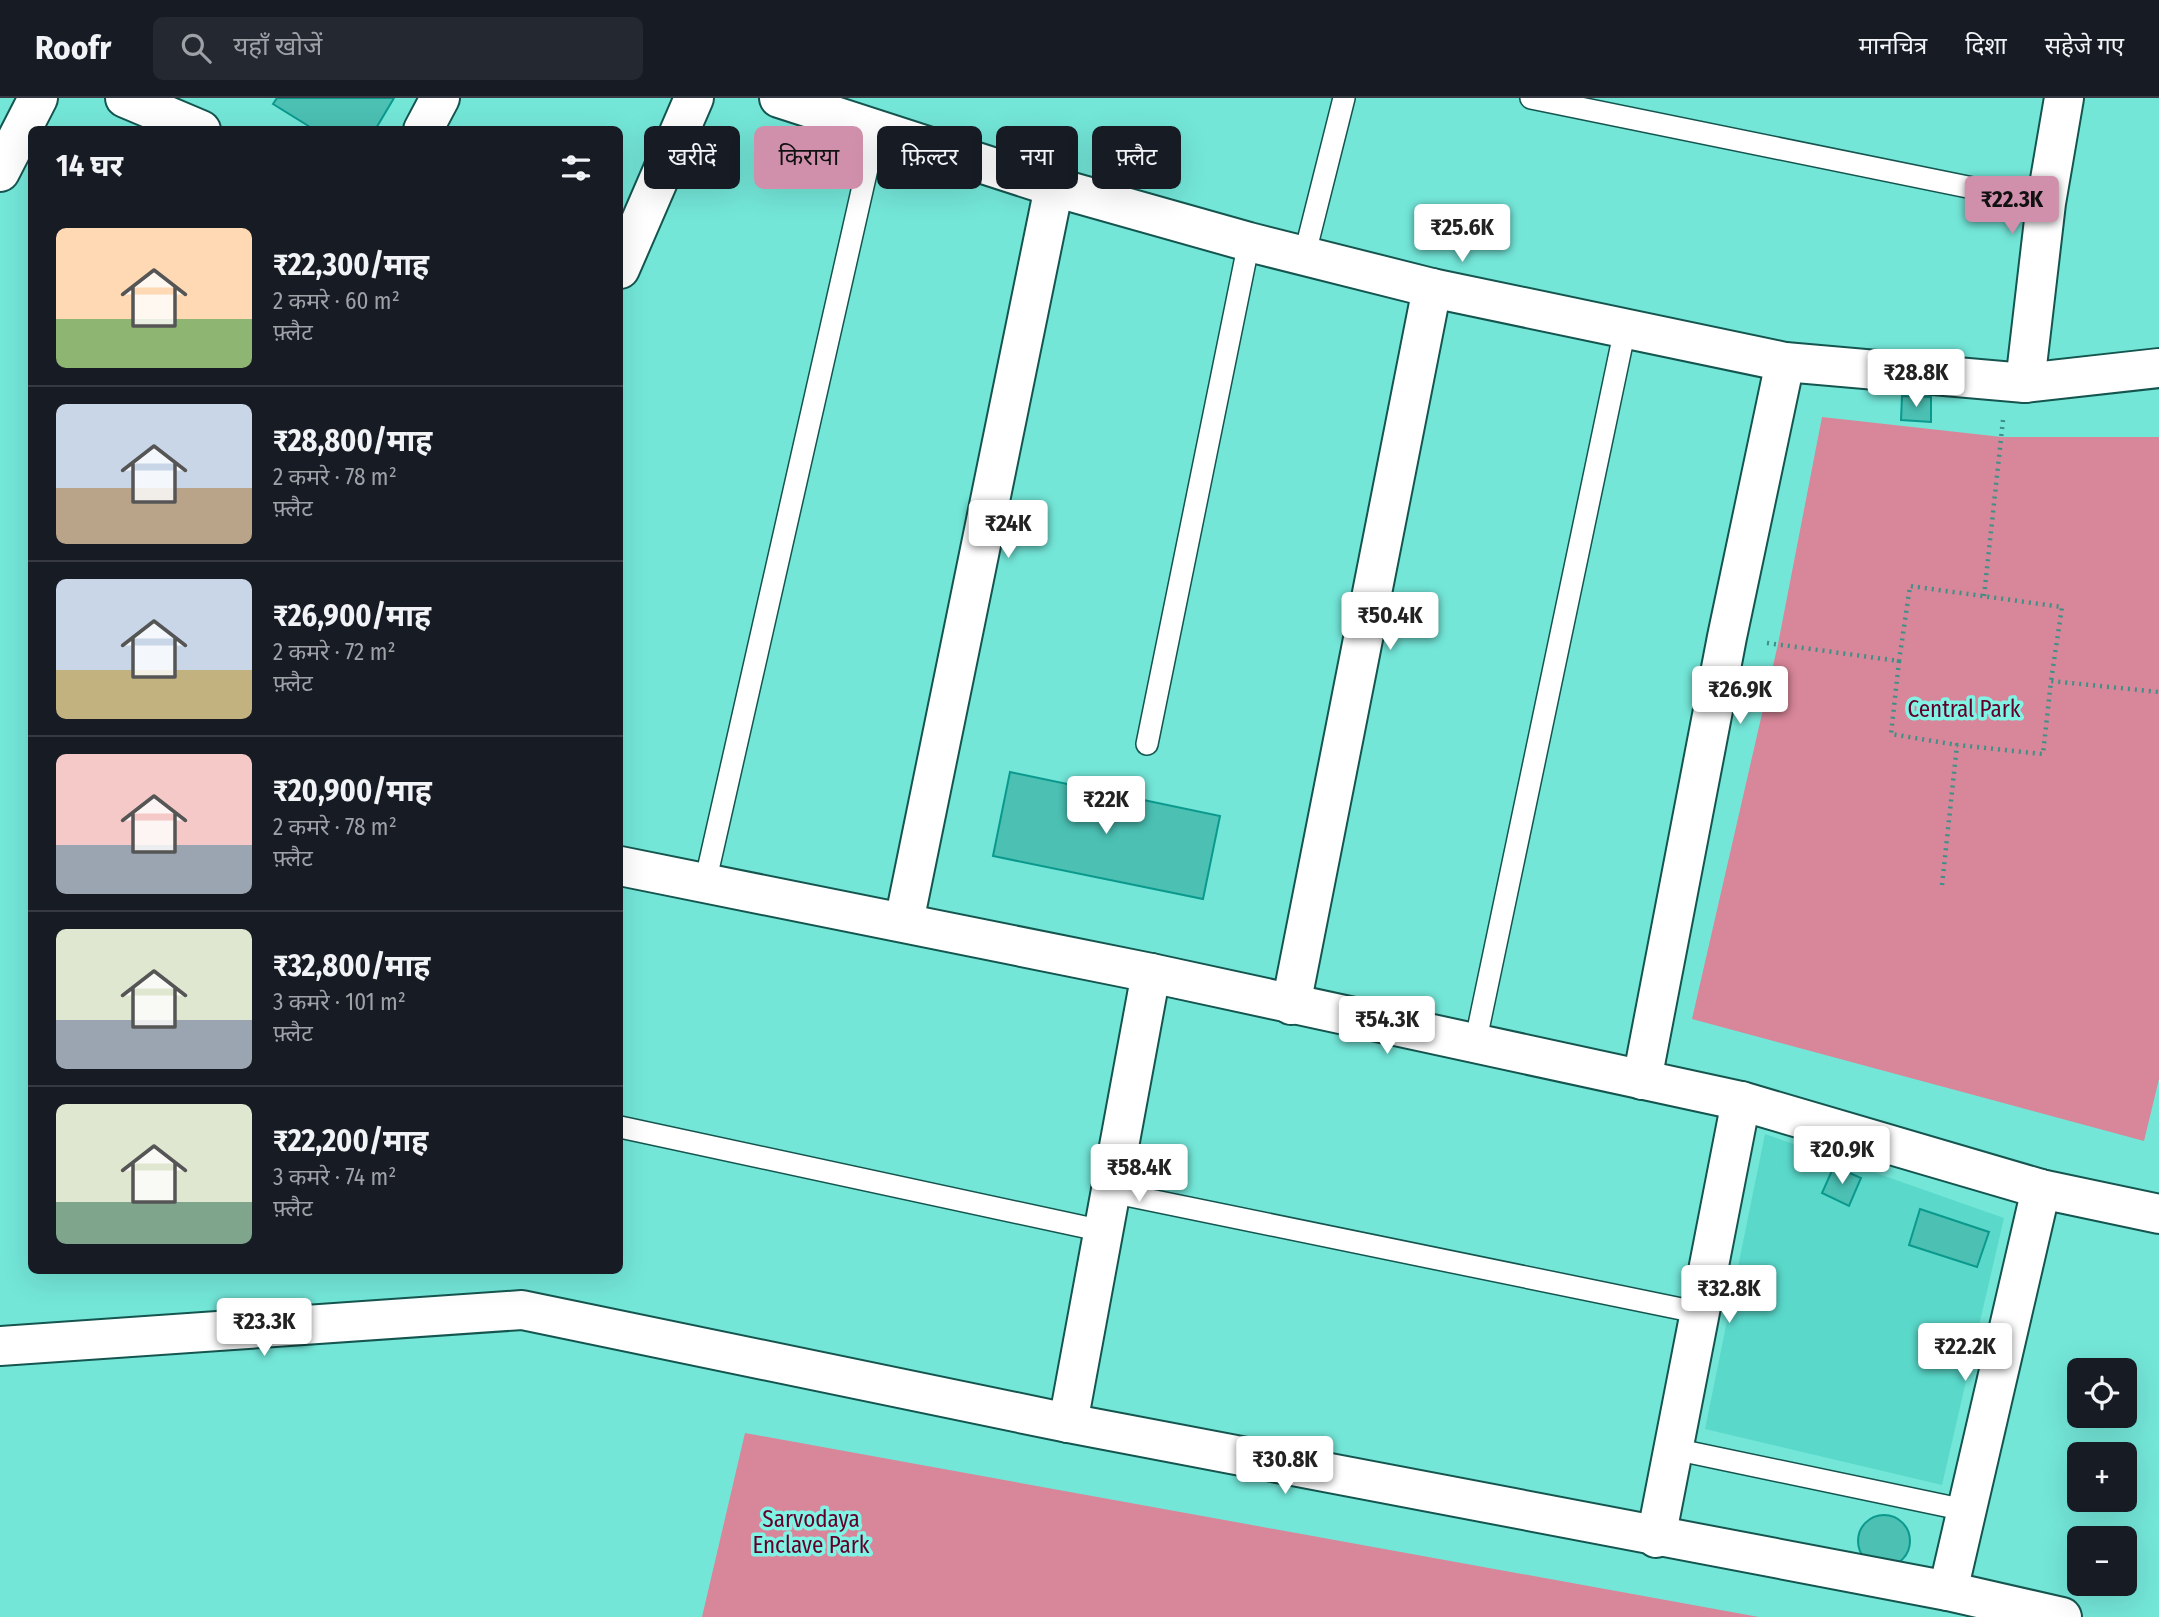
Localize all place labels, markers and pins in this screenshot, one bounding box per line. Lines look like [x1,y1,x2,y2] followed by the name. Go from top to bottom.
[1955,176,2069,236] pin: ₹22.3K
[1405,204,1519,264] pin: ₹25.6K
[1859,350,1973,409] pin: ₹28.8K
[967,500,1049,560] pin: ₹24K
[1333,592,1447,652] pin: ₹50.4K
[1683,666,1797,726] pin: ₹26.9K
[1065,776,1147,836] pin: ₹22K
[1330,996,1444,1056] pin: ₹54.3K
[1785,1126,1899,1186] pin: ₹20.9K
[1082,1144,1196,1204] pin: ₹58.4K
[1672,1266,1786,1325] pin: ₹32.8K
[207,1298,321,1358] pin: ₹23.3K
[1908,1324,2022,1383] pin: ₹22.2K
[1228,1436,1342,1496] pin: ₹30.8K

